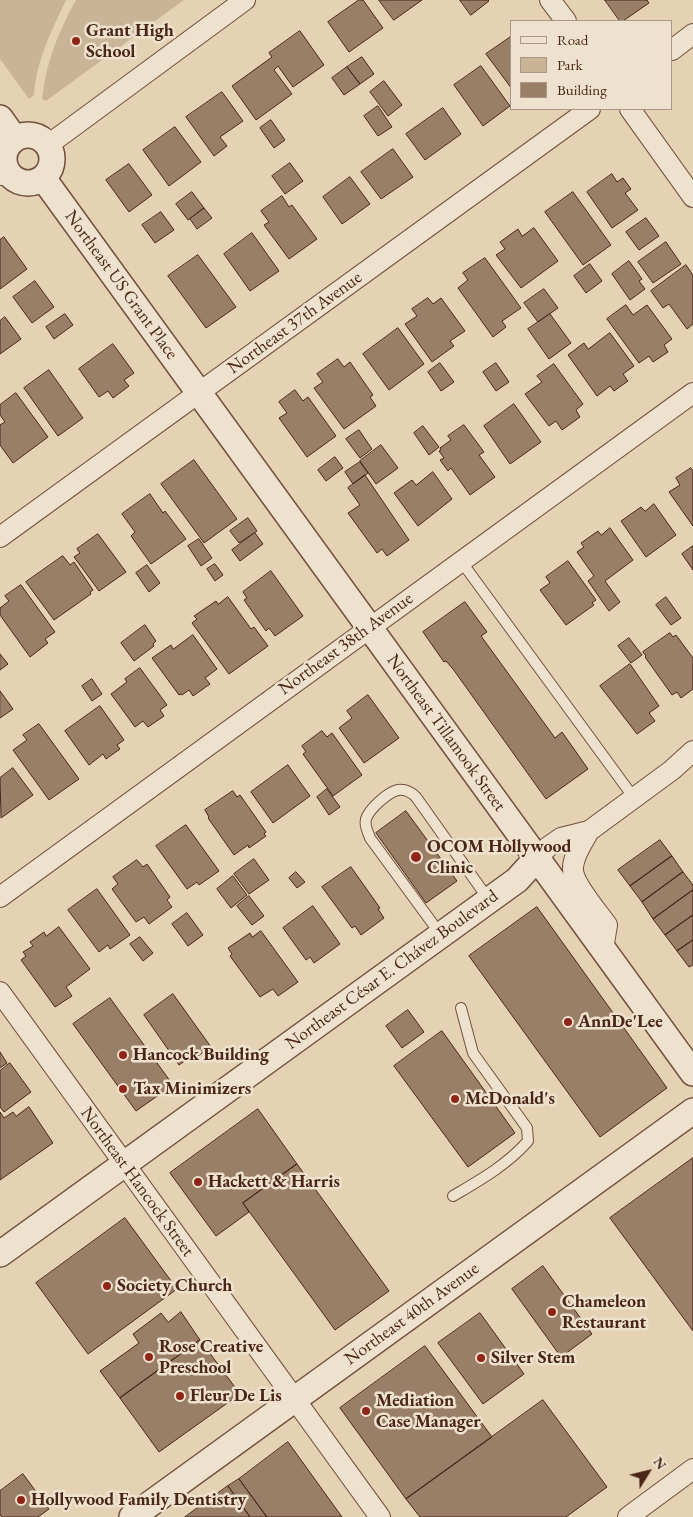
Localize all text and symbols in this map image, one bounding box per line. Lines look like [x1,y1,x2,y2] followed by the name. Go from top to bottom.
[86,20,174,62] place label: Grant High School
[510,20,673,110] legend
[557,30,588,49] text: Road
[70,35,82,47] marker: Grant High School
[557,55,583,74] text: Park
[557,80,607,99] text: Building
[60,206,182,364] street label: Northeast US Grant Place
[224,267,366,379] street label: Northeast 37th Avenue
[275,588,417,700] street label: Northeast 38th Avenue
[382,650,510,816] street label: Northeast Tillamook Street
[427,836,571,879] place label: OCOM Hollywood Clinic
[409,850,423,864] marker: OCOM Hollywood Clinic
[281,886,503,1054] street label: Northeast César E. Chávez Boulevard
[578,1011,663,1033] place label: AnnDe'Lee
[562,1016,574,1028] marker: AnnDe'Lee
[133,1044,269,1066] place label: Hancock Building
[117,1049,129,1061] marker: Hancock Building
[133,1078,251,1100] place label: Tax Minimizers
[117,1083,129,1095] marker: Tax Minimizers
[465,1088,555,1110] place label: McDonald's
[449,1093,461,1105] marker: McDonald's
[76,1103,198,1261] street label: Northeast Hancock Street
[208,1171,340,1193] place label: Hackett & Harris
[192,1176,204,1188] marker: Hackett & Harris
[341,1258,483,1370] street label: Northeast 40th Avenue
[117,1275,232,1297] place label: Society Church
[101,1280,113,1292] marker: Society Church
[562,1291,646,1334] place label: Chameleon Restaurant
[546,1306,558,1318] marker: Chameleon Restaurant
[159,1336,263,1378] place label: Rose Creative Preschool
[491,1347,575,1369] place label: Silver Stem
[143,1351,155,1363] marker: Rose Creative Preschool
[475,1352,487,1364] marker: Silver Stem
[190,1385,282,1407] place label: Fleur De Lis
[174,1390,186,1402] marker: Fleur De Lis
[376,1390,481,1432] place label: Mediation Case Manager
[360,1405,372,1417] marker: Mediation Case Manager
[623,1447,673,1497] north arrow
[650,1453,671,1473] text: N
[31,1489,246,1511] place label: Hollywood Family Dentistry
[15,1494,27,1506] marker: Hollywood Family Dentistry

